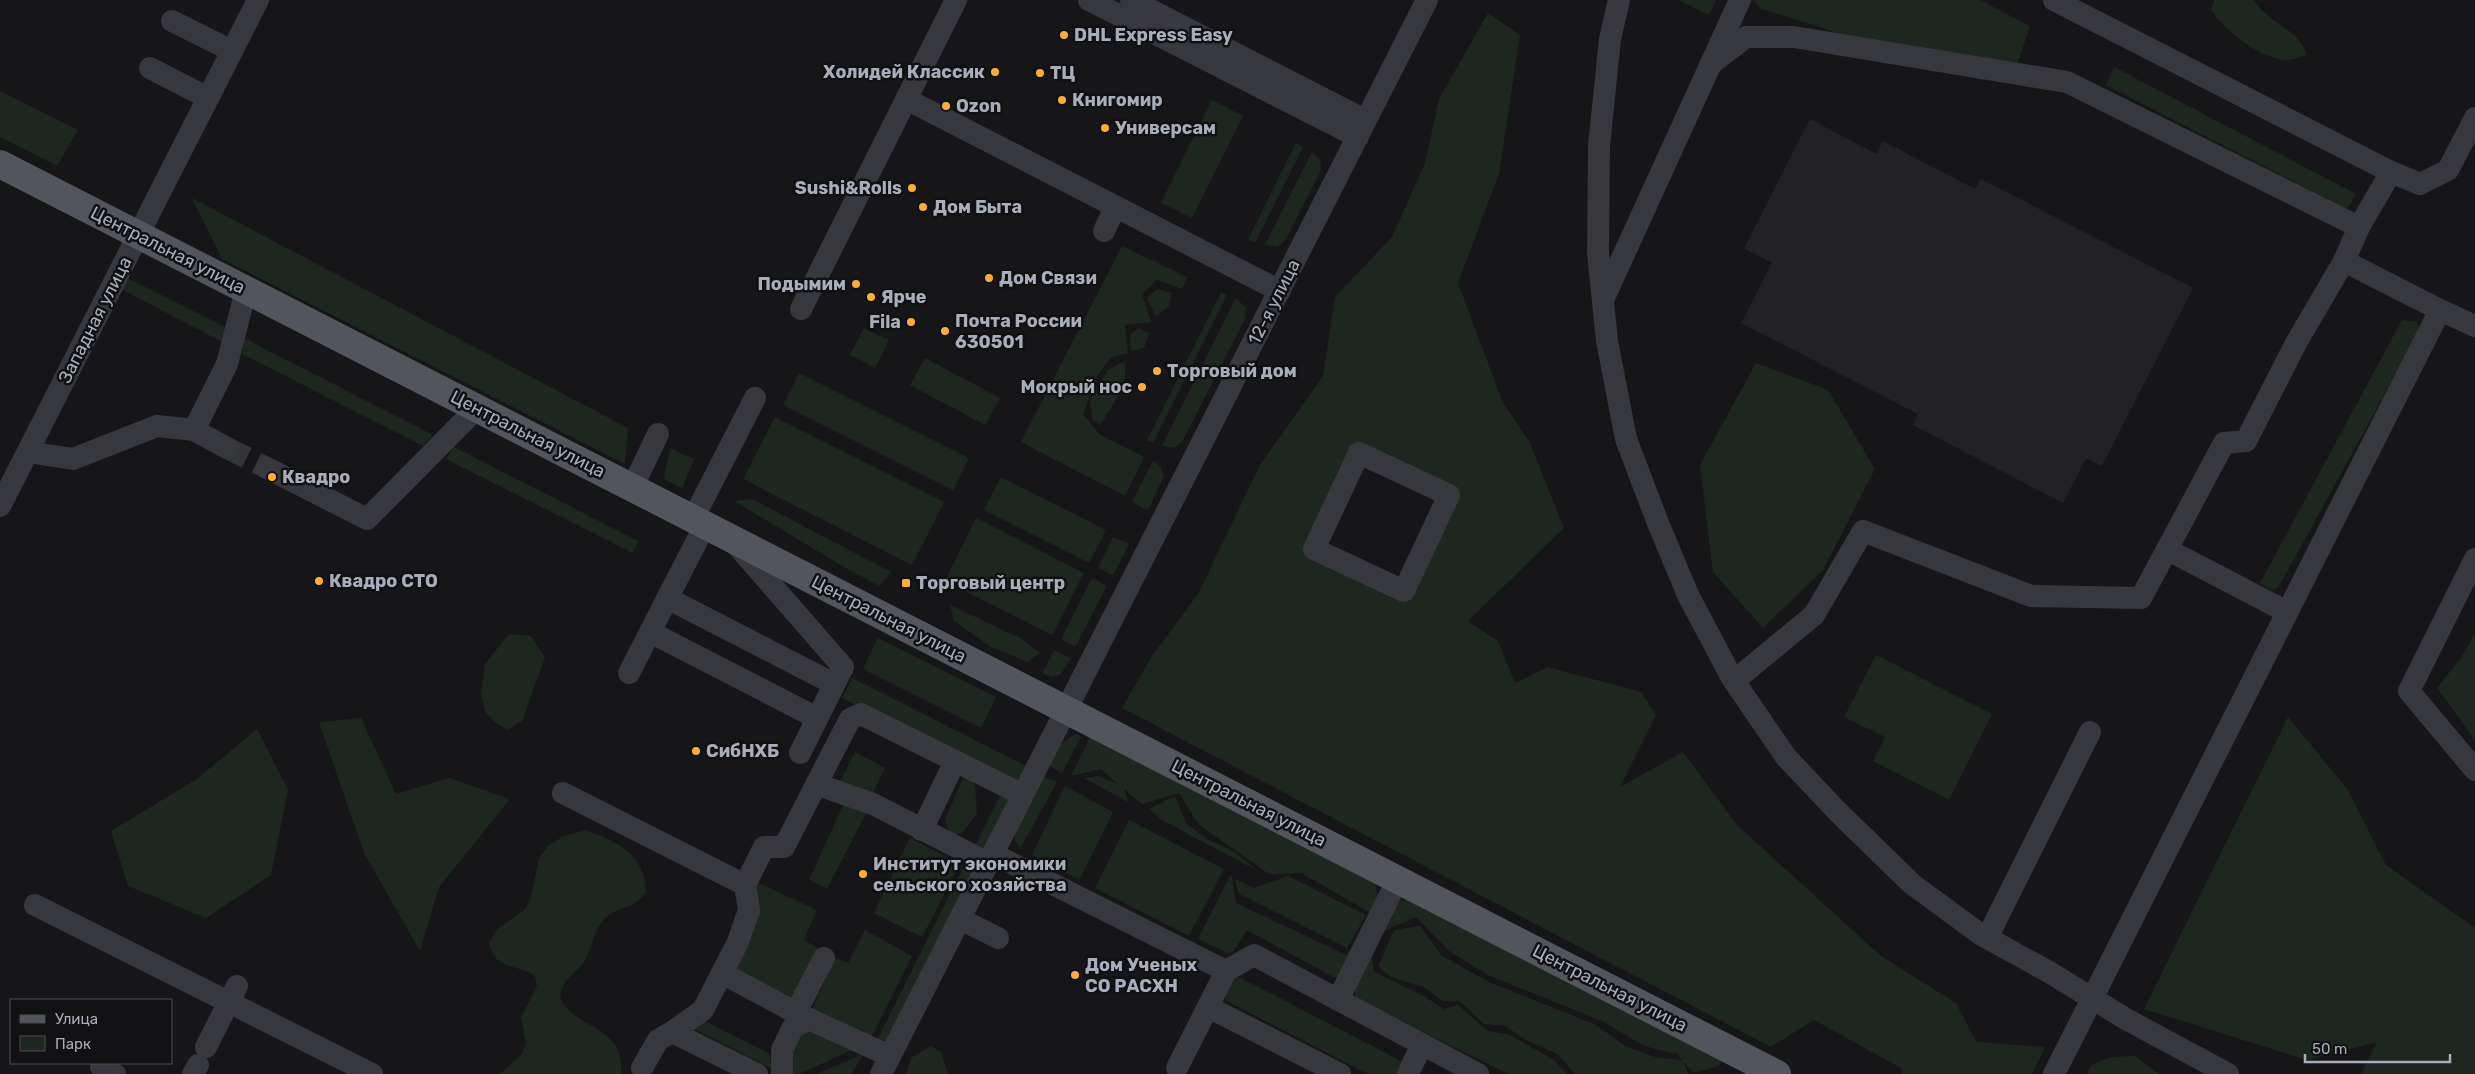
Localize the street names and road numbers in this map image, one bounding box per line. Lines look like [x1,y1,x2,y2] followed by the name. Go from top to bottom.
[87,202,249,298] street label: Центральная улица
[54,253,136,387] street label: Западная улица
[1243,256,1305,348] street label: 12-я улица
[447,386,609,482] street label: Центральная улица
[808,571,970,667] street label: Центральная улица
[1168,755,1330,851] street label: Центральная улица
[1529,940,1691,1036] street label: Центральная улица

